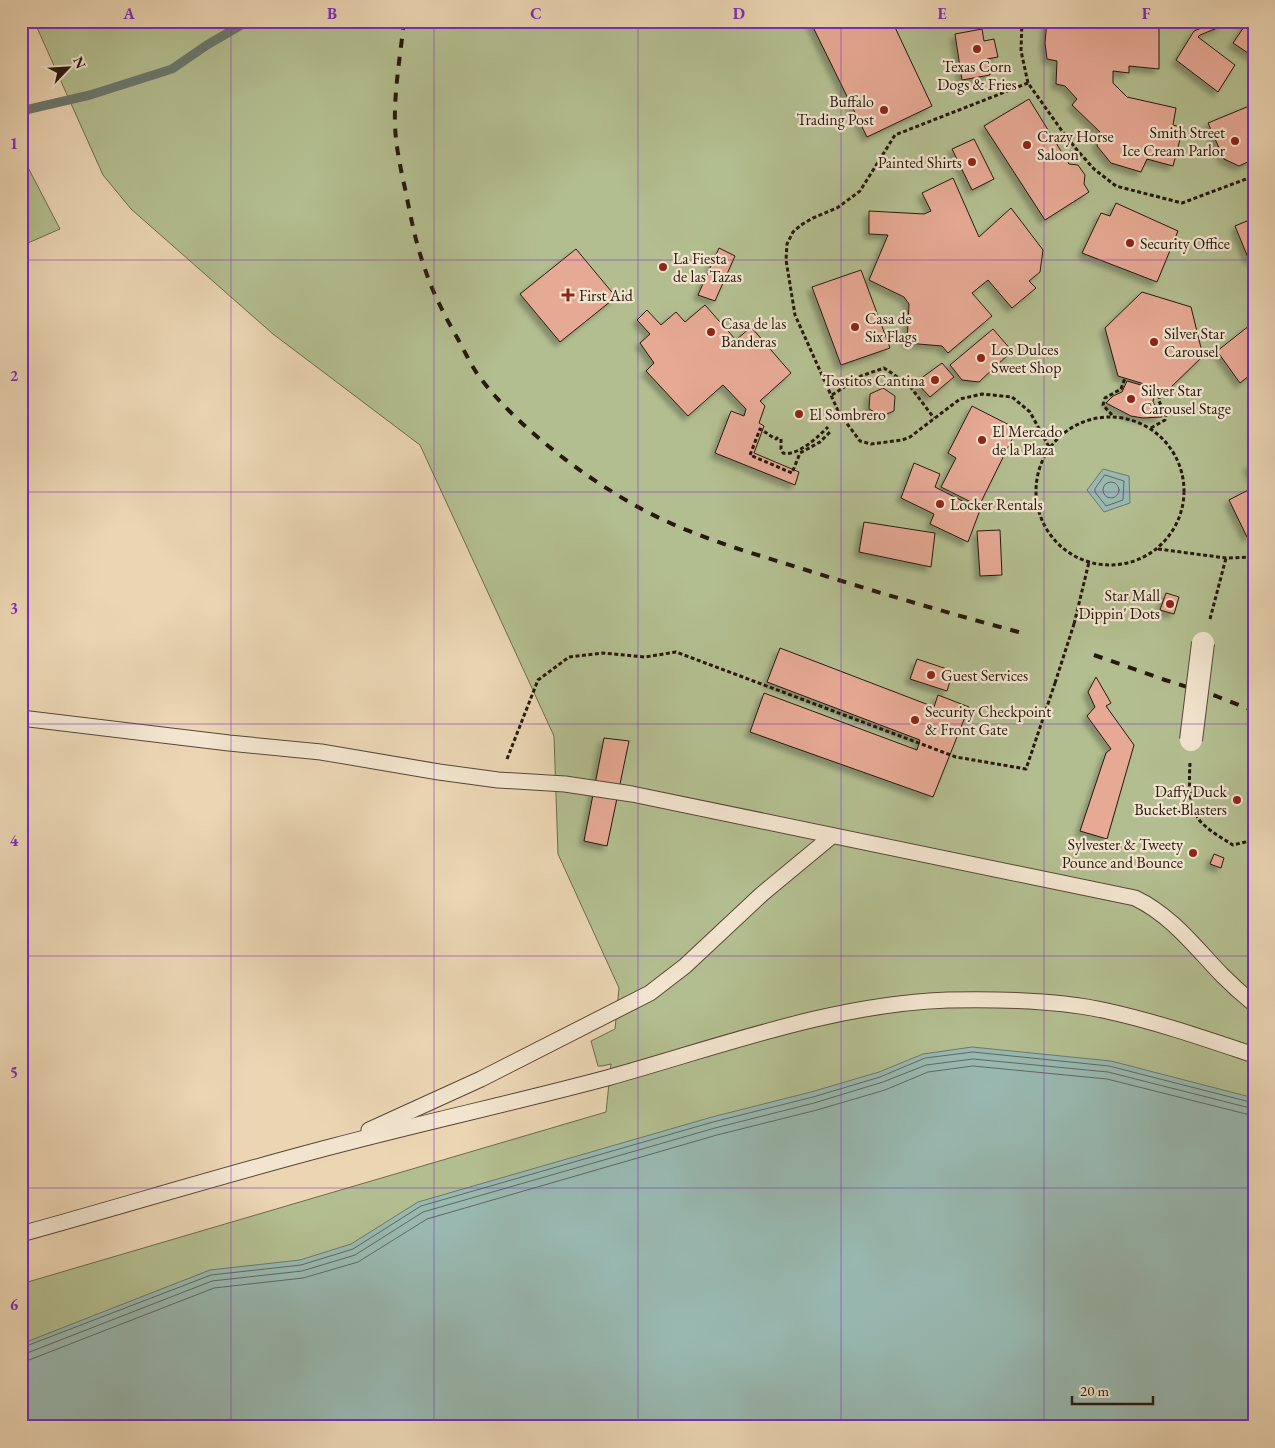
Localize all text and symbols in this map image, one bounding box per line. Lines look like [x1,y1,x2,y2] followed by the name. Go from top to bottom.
[122,3,135,24] text: A
[327,3,337,24] text: B
[530,3,542,24] text: C
[733,3,745,24] text: D
[937,3,947,24] text: E
[1142,3,1151,24] text: F
[42,42,92,92] north arrow
[971,43,983,55] marker: Texas Corn Dogs & Fries
[69,54,91,72] text: N
[937,56,1017,95] place label: Texas Corn Dogs & Fries
[796,91,874,130] place label: Buffalo Trading Post
[878,104,890,116] marker: Buffalo Trading Post
[1122,122,1226,161] place label: Smith Street Ice Cream Parlor
[1037,126,1114,165] place label: Crazy Horse Saloon
[10,133,18,154] text: 1
[1229,135,1241,147] marker: Smith Street Ice Cream Parlor
[1021,139,1033,151] marker: Crazy Horse Saloon
[878,152,962,173] place label: Painted Shirts
[966,156,978,168] marker: Painted Shirts
[1140,233,1230,254] place label: Security Office
[1124,237,1136,249] marker: Security Office
[673,248,742,287] place label: La Fiesta de las Tazas
[657,261,669,273] marker: La Fiesta de las Tazas
[579,285,634,306] place label: First Aid
[561,288,575,302] marker: First Aid
[865,308,917,347] place label: Casa de Six Flags
[721,313,786,352] place label: Casa de las Banderas
[849,321,861,333] marker: Casa de Six Flags
[1164,323,1225,362] place label: Silver Star Carousel
[705,326,717,338] marker: Casa de las Banderas
[1148,336,1160,348] marker: Silver Star Carousel
[991,339,1061,378] place label: Los Dulces Sweet Shop
[975,352,987,364] marker: Los Dulces Sweet Shop
[10,365,19,386] text: 2
[823,370,926,391] place label: Tostitos Cantina
[929,374,941,386] marker: Tostitos Cantina
[1141,380,1231,419] place label: Silver Star Carousel Stage
[1125,393,1137,405] marker: Silver Star Carousel Stage
[809,404,886,425] place label: El Sombrero
[793,408,805,420] marker: El Sombrero
[992,421,1062,460] place label: El Mercado de la Plaza
[976,434,988,446] marker: El Mercado de la Plaza
[950,494,1043,515] place label: Locker Rentals
[934,498,946,510] marker: Locker Rentals
[1078,585,1160,624] place label: Star Mall Dippin' Dots
[10,598,18,619] text: 3
[1164,598,1176,610] marker: Star Mall Dippin' Dots
[941,665,1028,686] place label: Guest Services
[925,669,937,681] marker: Guest Services
[925,701,1051,740] place label: Security Checkpoint & Front Gate
[909,714,921,726] marker: Security Checkpoint & Front Gate
[1134,781,1227,820] place label: Daffy Duck Bucket Blasters
[1231,794,1243,806] marker: Daffy Duck Bucket Blasters
[10,830,19,851] text: 4
[1062,834,1184,873] place label: Sylvester & Tweety Pounce and Bounce
[1187,847,1199,859] marker: Sylvester & Tweety Pounce and Bounce
[10,1062,18,1083] text: 5
[10,1294,19,1315] text: 6
[1072,1373,1154,1405] scale bar
[1080,1381,1109,1400] text: 20 m

